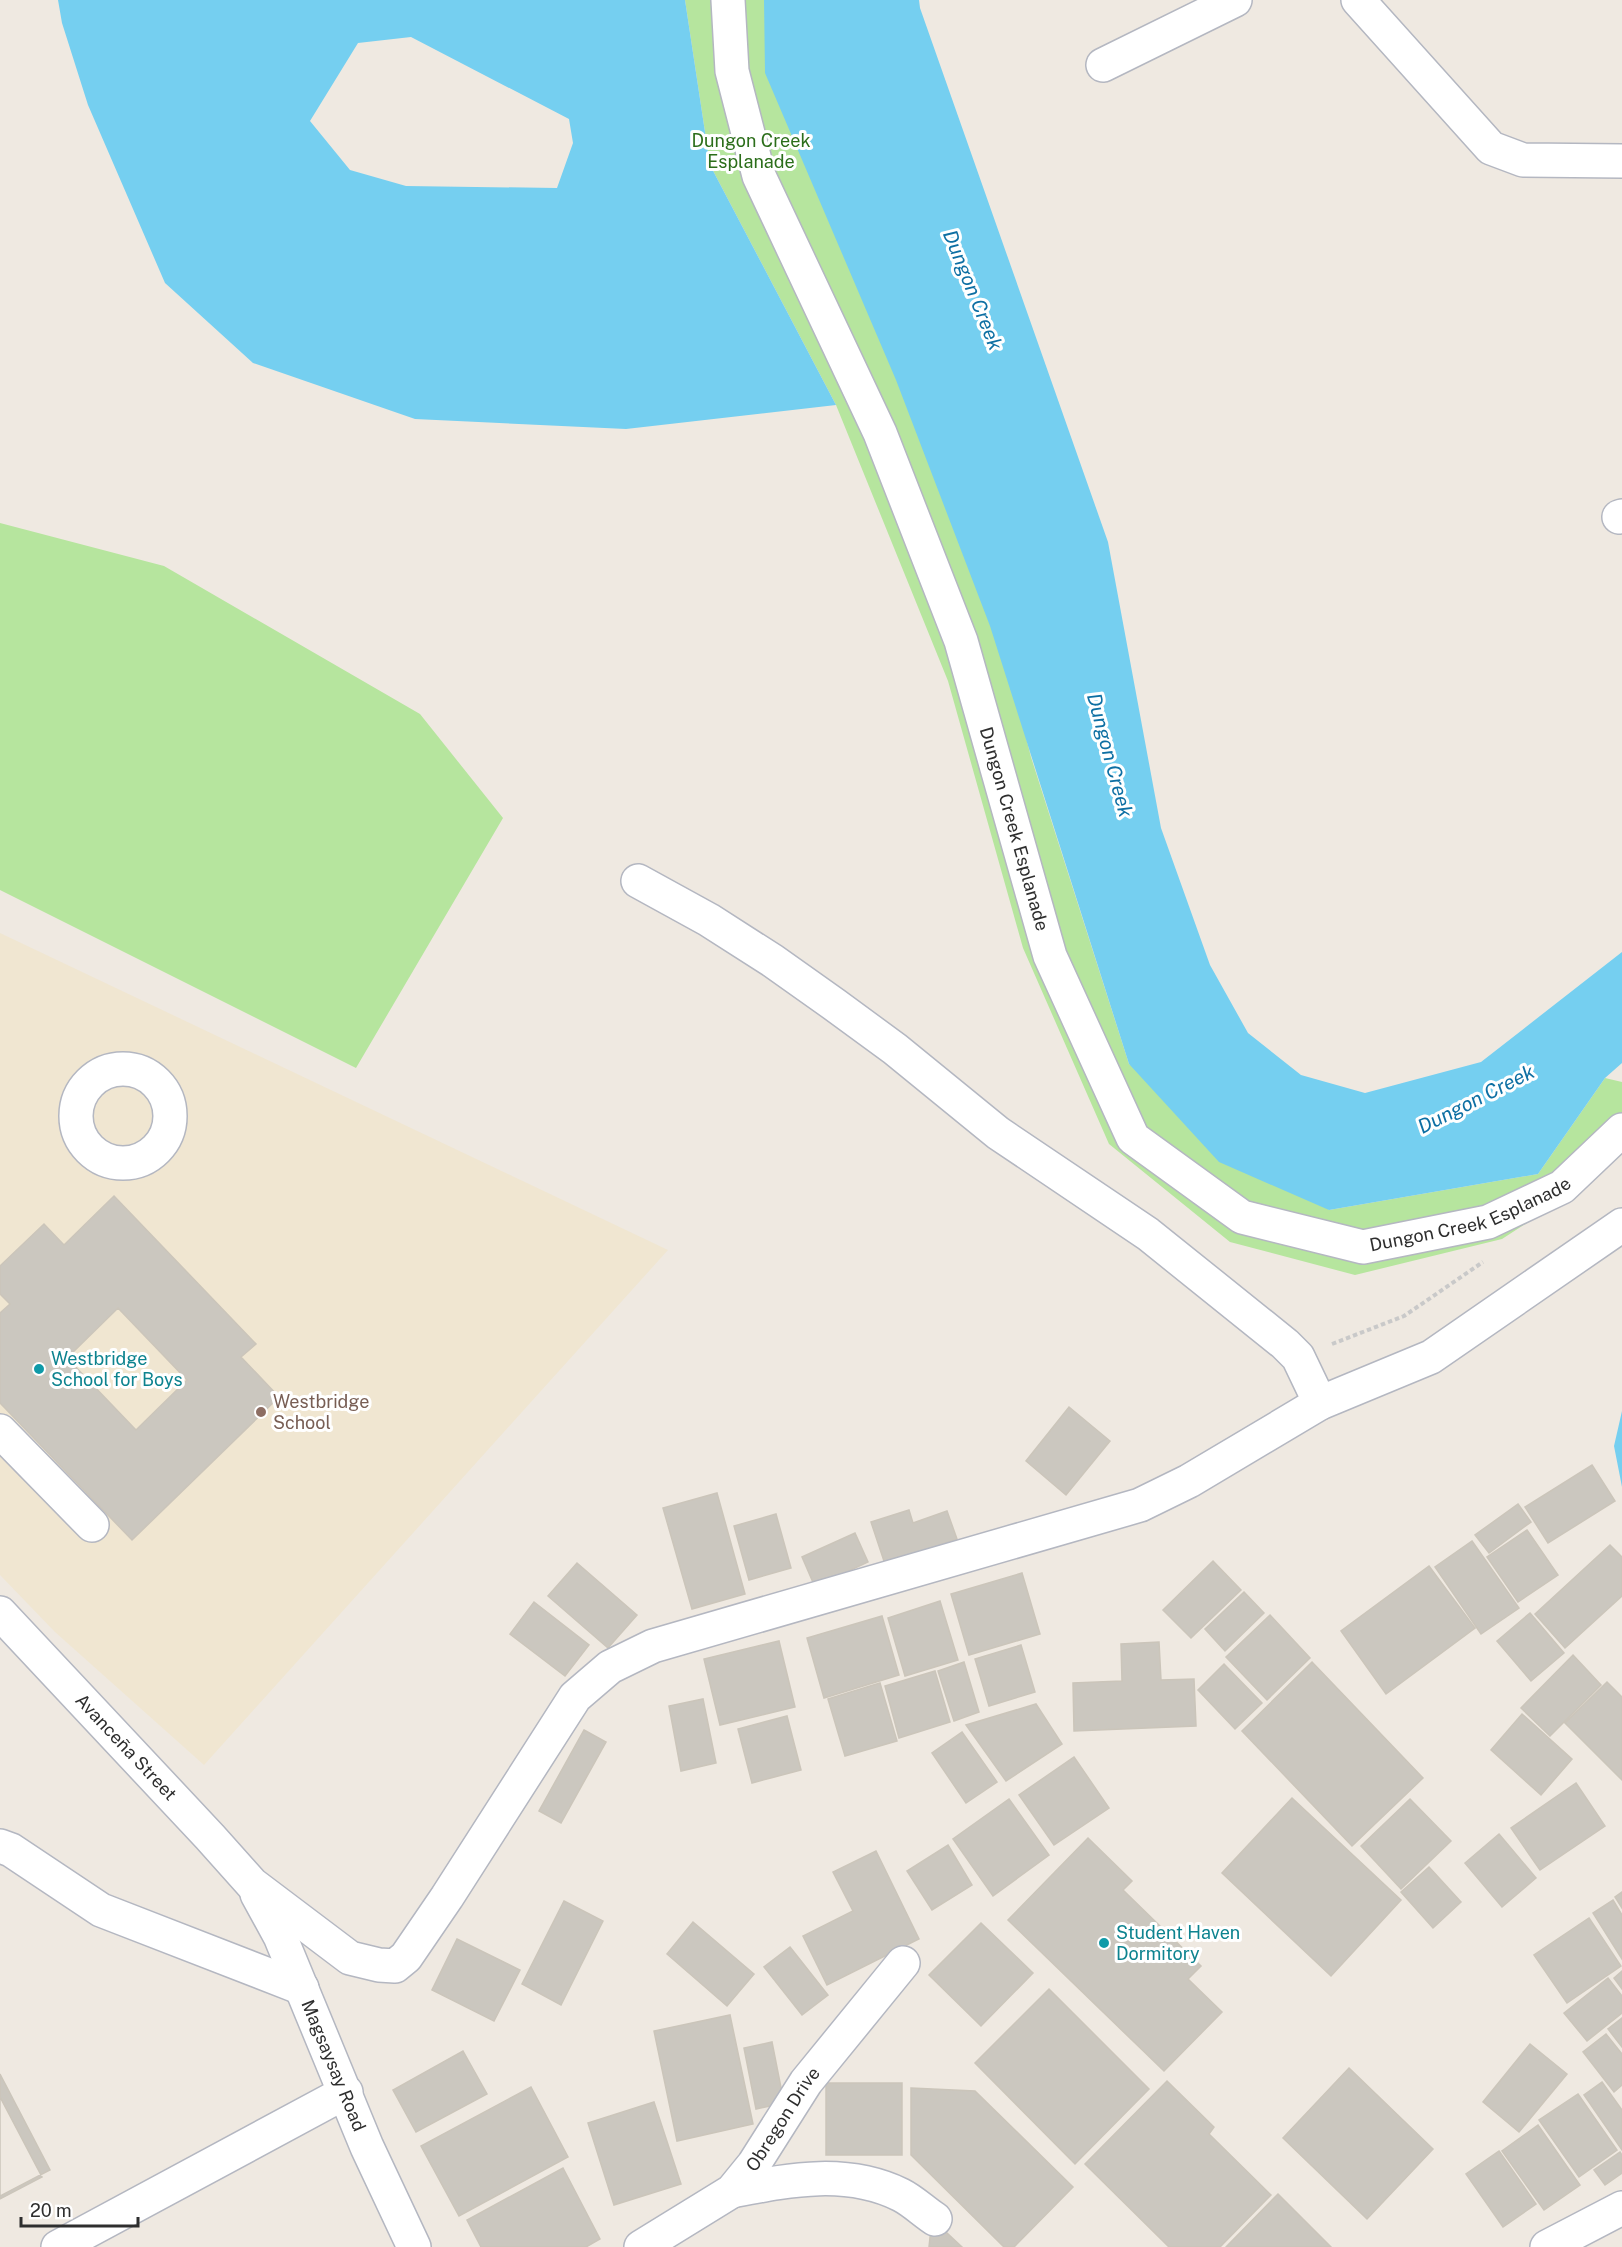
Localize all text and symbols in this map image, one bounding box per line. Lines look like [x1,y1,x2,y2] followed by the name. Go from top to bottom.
[691,130,811,172] park label: Dungon Creek Esplanade
[938,226,1008,354] water label: Dungon Creek
[1082,690,1138,820] water label: Dungon Creek
[976,724,1053,933] street label: Dungon Creek Esplanade
[1414,1059,1538,1139] water label: Dungon Creek
[1368,1173,1575,1255] street label: Dungon Creek Esplanade
[51,1348,183,1390] place label: Westbridge School for Boys
[32,1362,46,1376] marker: Westbridge School for Boys
[273,1391,369,1433] place label: Westbridge School
[254,1405,268,1419] marker: Westbridge School
[71,1689,181,1804] street label: Avanceña Street
[1116,1922,1240,1964] place label: Student Haven Dormitory
[1097,1936,1111,1950] marker: Student Haven Dormitory
[297,1996,370,2134] street label: Magsaysay Road
[741,2063,824,2175] street label: Obregon Drive
[21,2190,138,2228] scale bar
[30,2200,72,2221] text: 20 m

